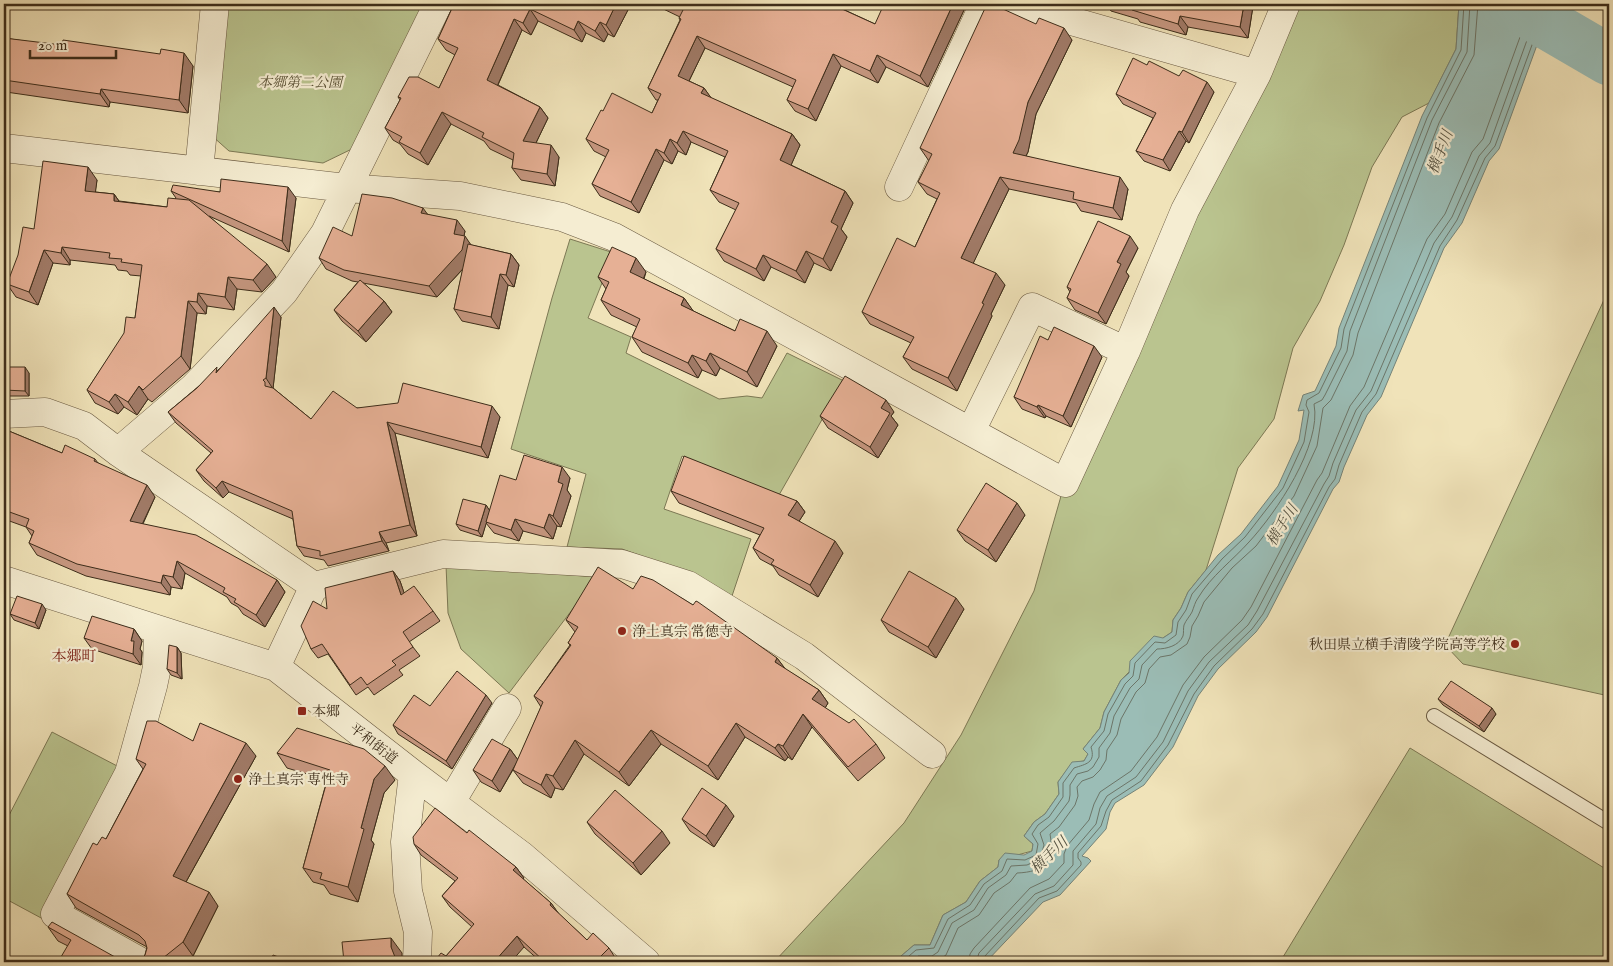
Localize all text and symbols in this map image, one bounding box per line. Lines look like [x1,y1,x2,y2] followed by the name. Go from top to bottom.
[30,28,116,60] scale bar
[38,36,68,55] text: 20 m
[258,74,344,92] park label: 本郷第二公園
[1424,126,1458,177] water label: 横手川
[1262,499,1303,549] water label: 横手川
[632,623,733,641] place label: 浄土真宗 常徳寺
[616,625,628,637] marker: 浄土真宗 常徳寺
[1309,636,1505,654] place label: 秋田県立横手清陵学院高等学校
[1509,638,1521,650] marker: 秋田県立横手清陵学院高等学校
[51,647,97,666] district label: 本郷町
[312,703,340,721] place label: 本郷
[296,705,308,717] marker: 本郷
[346,719,401,768] street label: 平和街道
[248,771,349,789] place label: 浄土真宗 専性寺
[232,773,244,785] marker: 浄土真宗 専性寺
[1027,832,1074,878] water label: 横手川

